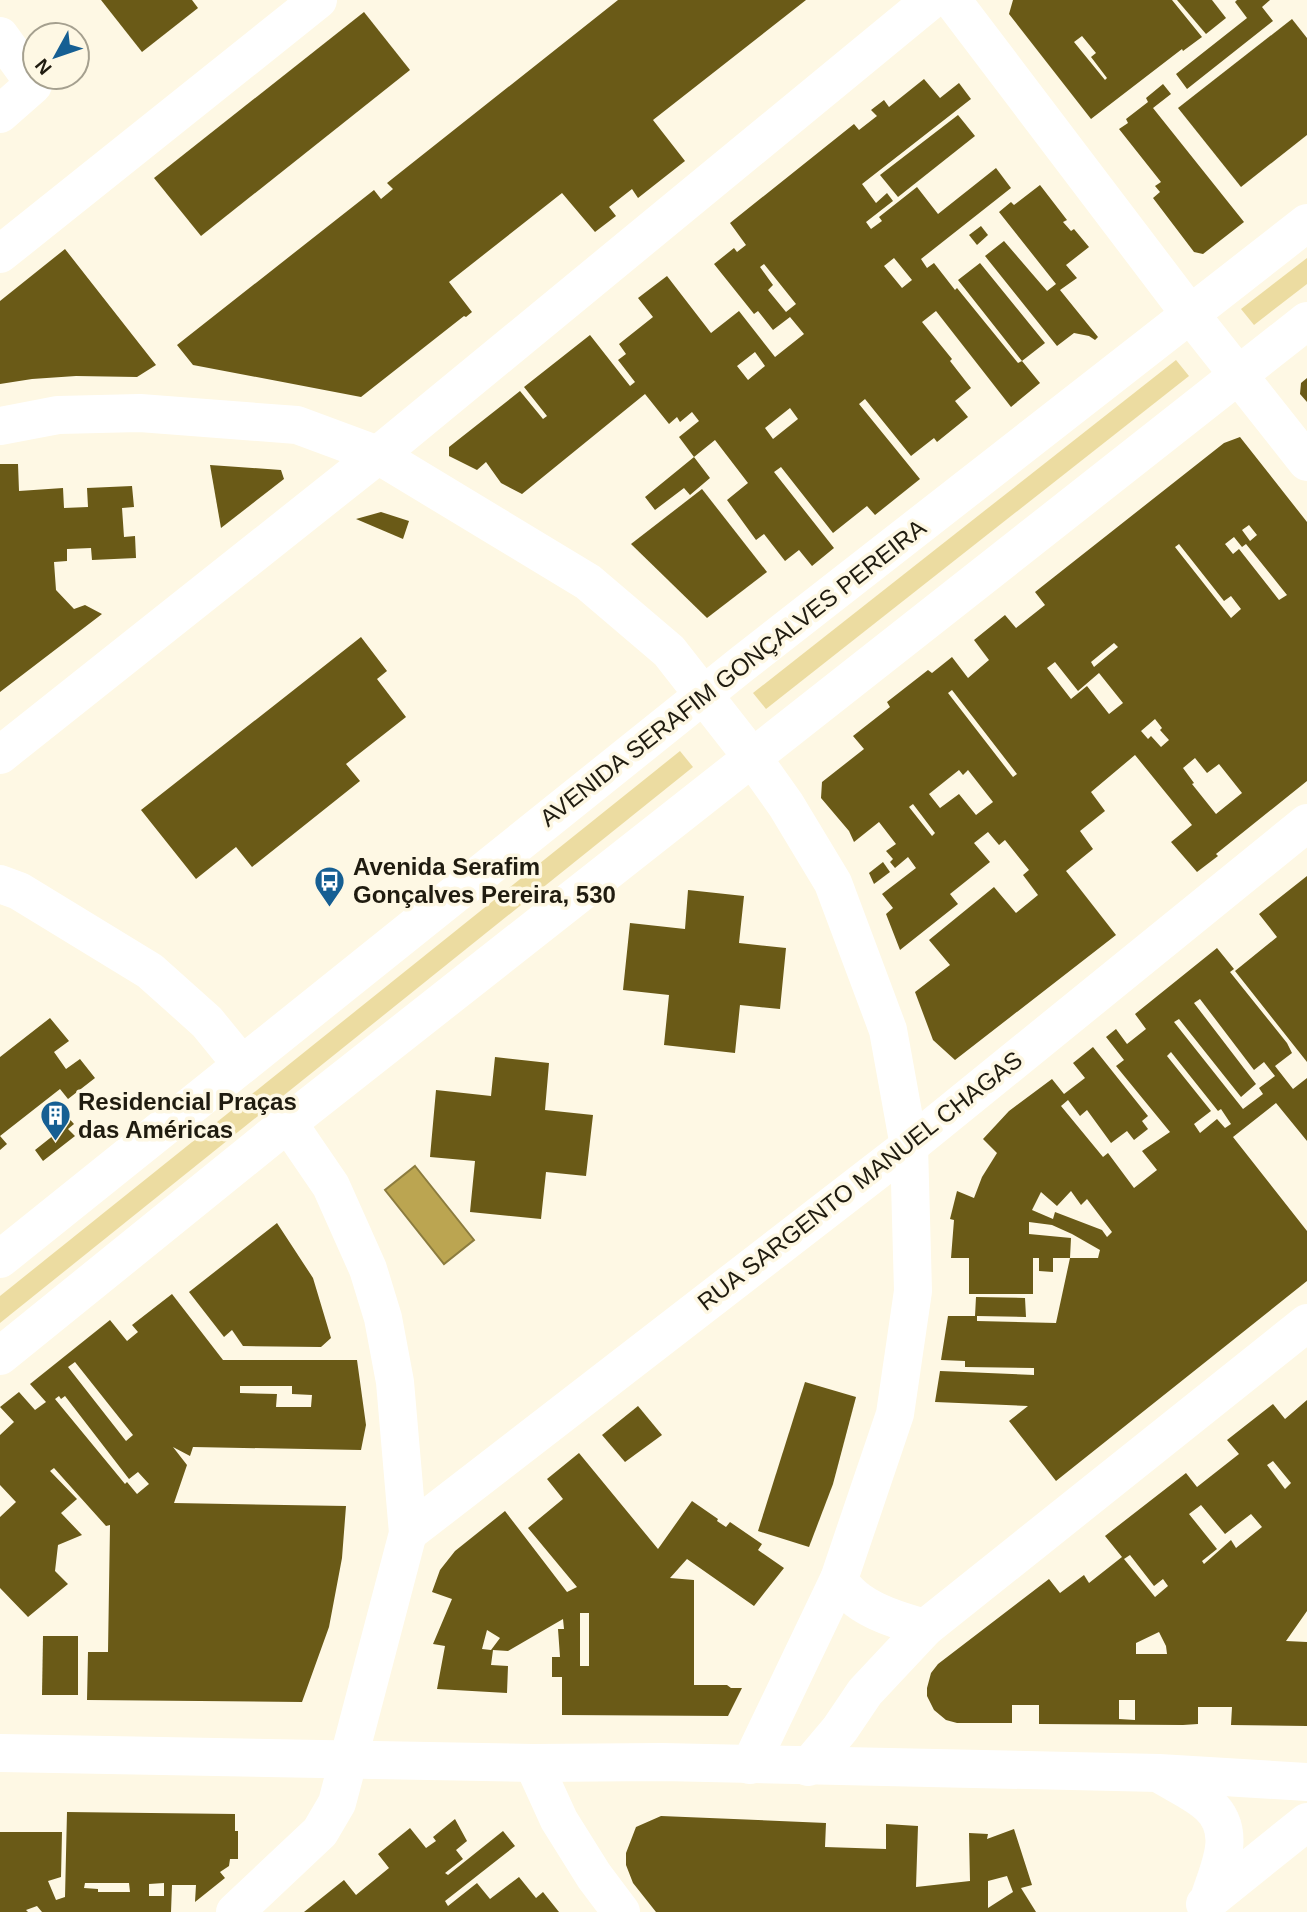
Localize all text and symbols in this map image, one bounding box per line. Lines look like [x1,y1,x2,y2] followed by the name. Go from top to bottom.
[21,21,91,91] north arrow
[31,55,56,79] text: N
[535,514,931,832] street label: AVENIDA SERAFIM GONÇALVES PEREIRA
[353,853,616,908] place label: Avenida Serafim Gonçalves Pereira, 530
[313,864,347,908] bus stop icon: Avenida Serafim Gonçalves Pereira, 530
[692,1046,1027,1316] street label: RUA SARGENTO MANUEL CHAGAS
[78,1088,297,1143] place label: Residencial Praças das Américas
[38,1099,72,1143] building icon: Residencial Praças das Américas

